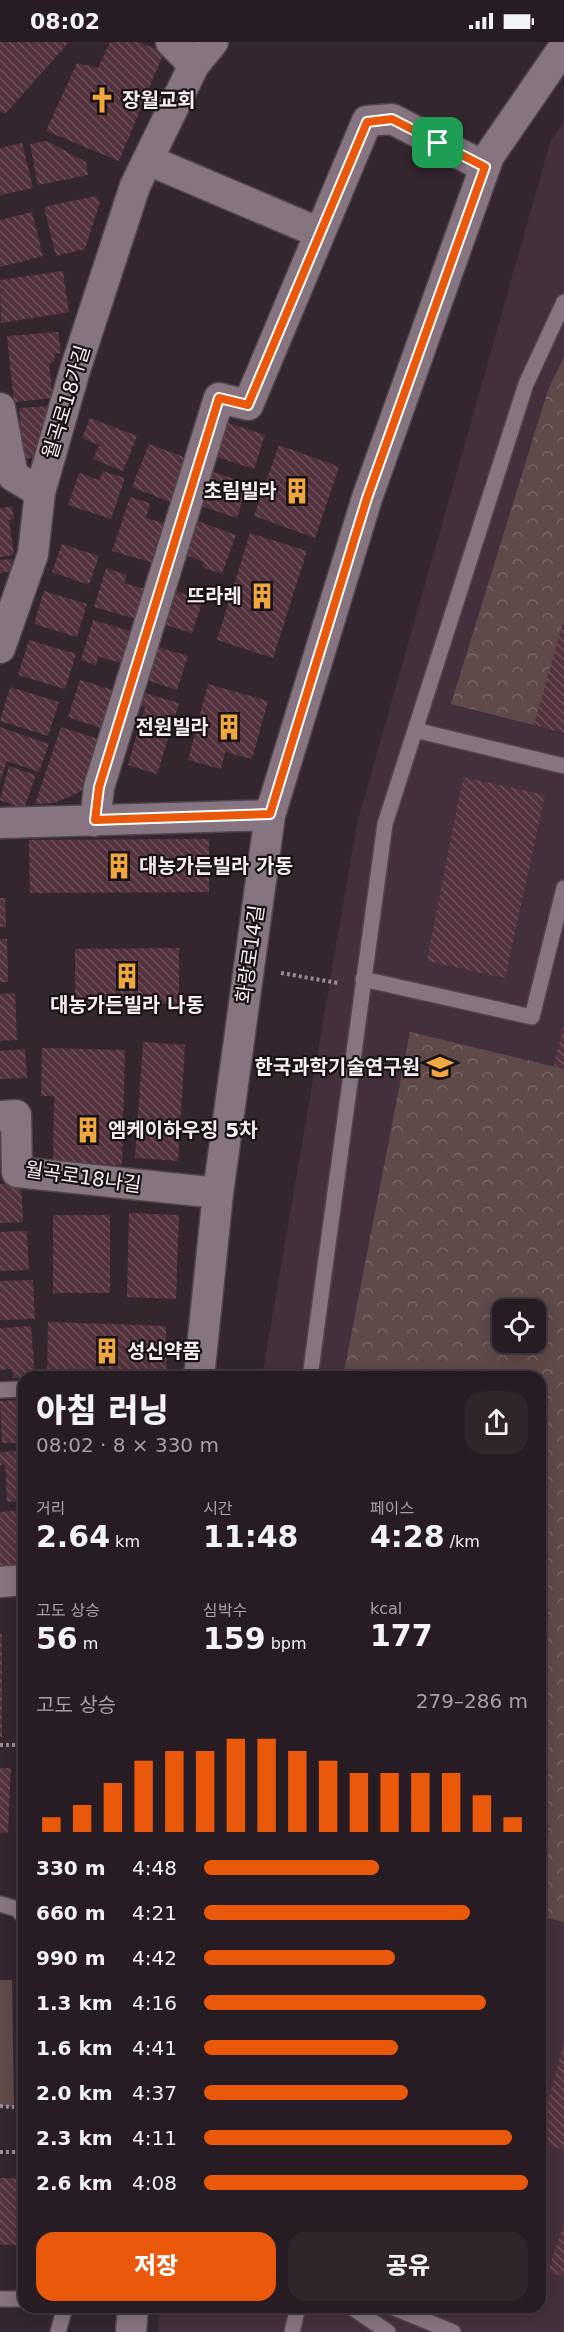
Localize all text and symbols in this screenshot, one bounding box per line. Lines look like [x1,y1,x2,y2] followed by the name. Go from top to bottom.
[30,9,100,34] text: 08:02
[87,85,117,115] church icon: 장월교회
[122,88,196,112] place label: 장월교회
[412,117,463,168] pin
[421,126,454,159] icon: arrive
[37,342,95,462] street label: 월곡로18가길
[282,476,312,506] building icon: 초림빌라
[203,479,277,503] place label: 초림빌라
[247,581,277,611] building icon: 뜨라레
[187,584,242,608] place label: 뜨라레
[214,712,244,742] building icon: 전원빌라
[135,715,209,739] place label: 전원빌라
[104,851,134,881] building icon: 대농가든빌라 가동
[139,854,293,878] place label: 대농가든빌라 가동
[231,903,269,1005] street label: 화랑로14길
[112,961,142,991] building icon: 대농가든빌라 나동
[50,993,204,1017] place label: 대농가든빌라 나동
[425,1052,455,1082] school or university icon: 한국과학기술연구원
[254,1055,420,1079] place label: 한국과학기술연구원
[73,1115,103,1145] building icon: 엠케이하우징 5차
[108,1118,258,1142] place label: 엠케이하우징 5차
[23,1157,143,1197] street label: 월곡로18나길
[492,1299,546,1353] map controls
[492,1299,546,1353] button: locate
[92,1336,122,1366] building icon: 성신약품
[127,1339,201,1363] place label: 성신약품
[36,1391,169,1430] text: 아침 러닝
[465,1391,528,1454] button: share
[36,1433,219,1457] text: 08:02 · 8 × 330 m
[36,1499,65,1518] text: 거리
[203,1499,232,1518] text: 시간
[370,1499,414,1518] text: 페이스
[36,1519,110,1554] text: 2.64
[203,1519,299,1554] text: 11:48
[370,1519,445,1554] text: 4:28
[110,1532,140,1551] text: km
[445,1532,480,1551] text: /km
[370,1599,402,1618] text: kcal
[36,1601,100,1620] text: 고도 상승
[203,1601,247,1620] text: 심박수
[370,1618,433,1653] text: 177
[36,1621,78,1656] text: 56
[203,1621,266,1656] text: 159
[78,1634,98,1653] text: m
[266,1634,307,1653] text: bpm
[416,1689,528,1713] text: 279–286 m
[36,1693,116,1717] text: 고도 상승
[36,1856,106,1880] text: 330 m
[132,1856,177,1880] text: 4:48
[36,1901,106,1925] text: 660 m
[132,1901,177,1925] text: 4:21
[36,1946,106,1970] text: 990 m
[132,1946,177,1970] text: 4:42
[36,1991,113,2015] text: 1.3 km
[132,1991,177,2015] text: 4:16
[36,2036,113,2060] text: 1.6 km
[132,2036,177,2060] text: 4:41
[36,2081,113,2105] text: 2.0 km
[132,2081,177,2105] text: 4:37
[36,2126,113,2150] text: 2.3 km
[132,2126,177,2150] text: 4:11
[36,2171,113,2195] text: 2.6 km
[132,2171,177,2195] text: 4:08
[36,2232,276,2301] button: 저장
[288,2232,528,2301] button: 공유

